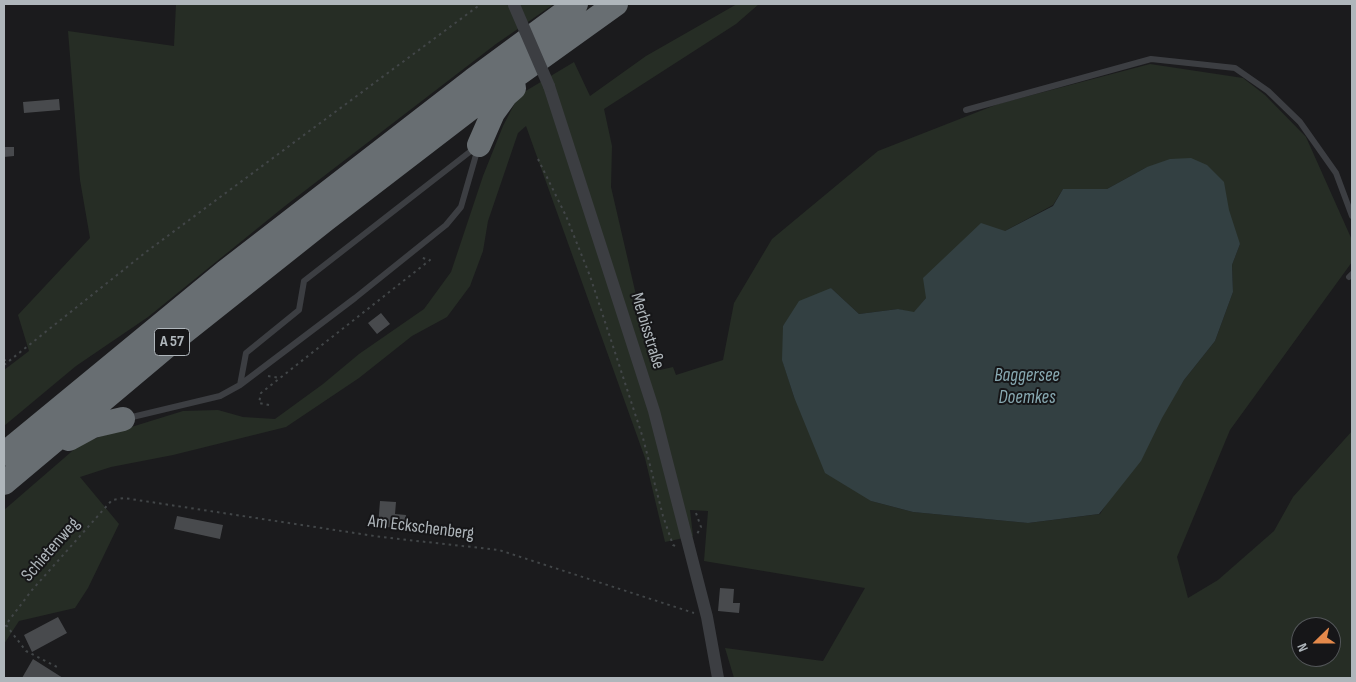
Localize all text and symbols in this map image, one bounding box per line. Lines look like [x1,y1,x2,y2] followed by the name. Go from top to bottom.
[625,290,669,372] street label: Merbisstraße
[154,328,190,356] road number: A 57
[994,365,1060,409] water label: Baggersee Doemkes
[367,511,475,545] street label: Am Eckschenberg
[17,514,85,586] street label: Schietenweg
[1291,617,1341,667] north arrow
[1293,641,1312,654] text: N

